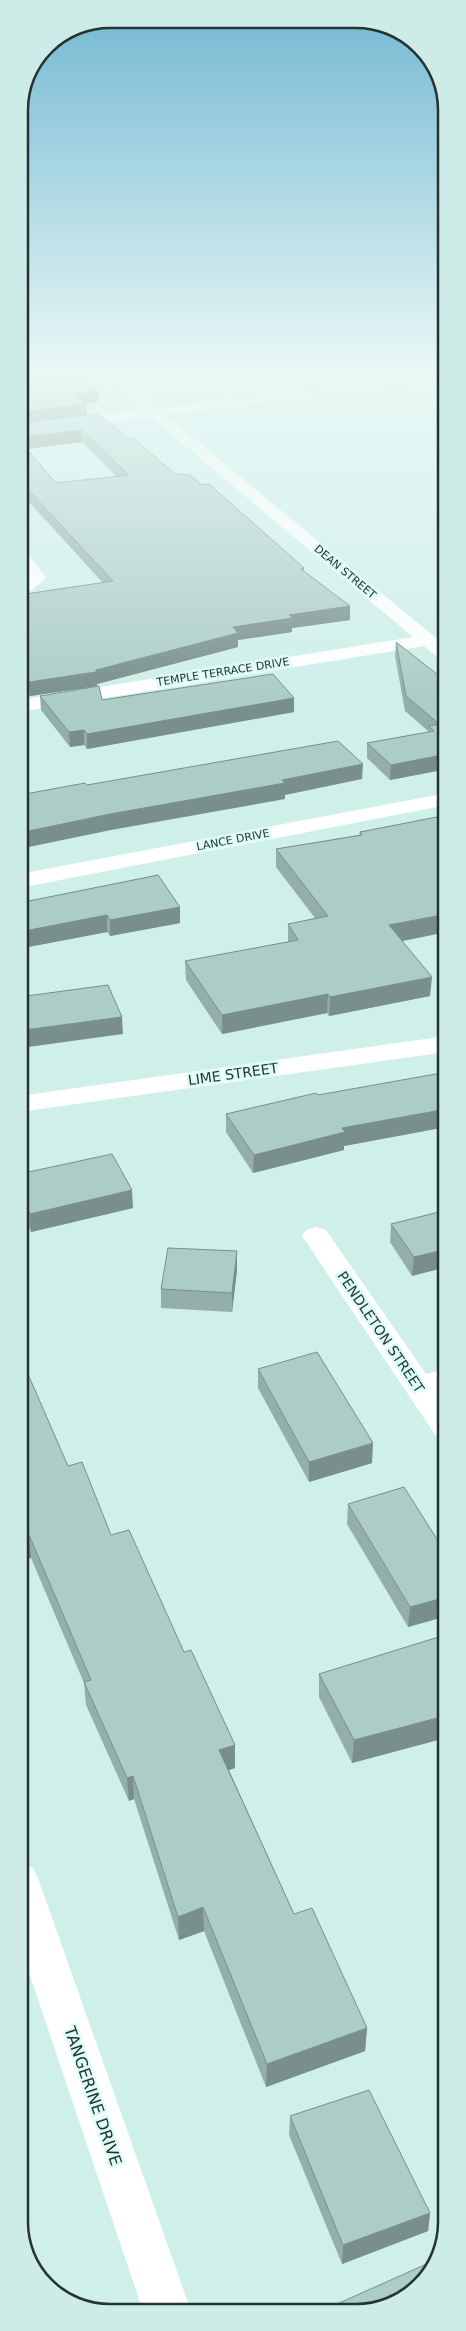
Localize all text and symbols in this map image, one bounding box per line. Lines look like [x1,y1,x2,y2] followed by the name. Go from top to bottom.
[311,542,379,602] street label: DEAN STREET
[155,655,290,689] street label: TEMPLE TERRACE DRIVE
[195,827,271,853] street label: LANCE DRIVE
[187,1060,279,1088] street label: LIME STREET
[334,1268,428,1396] street label: PENDLETON STREET
[60,2023,126,2168] street label: TANGERINE DRIVE

